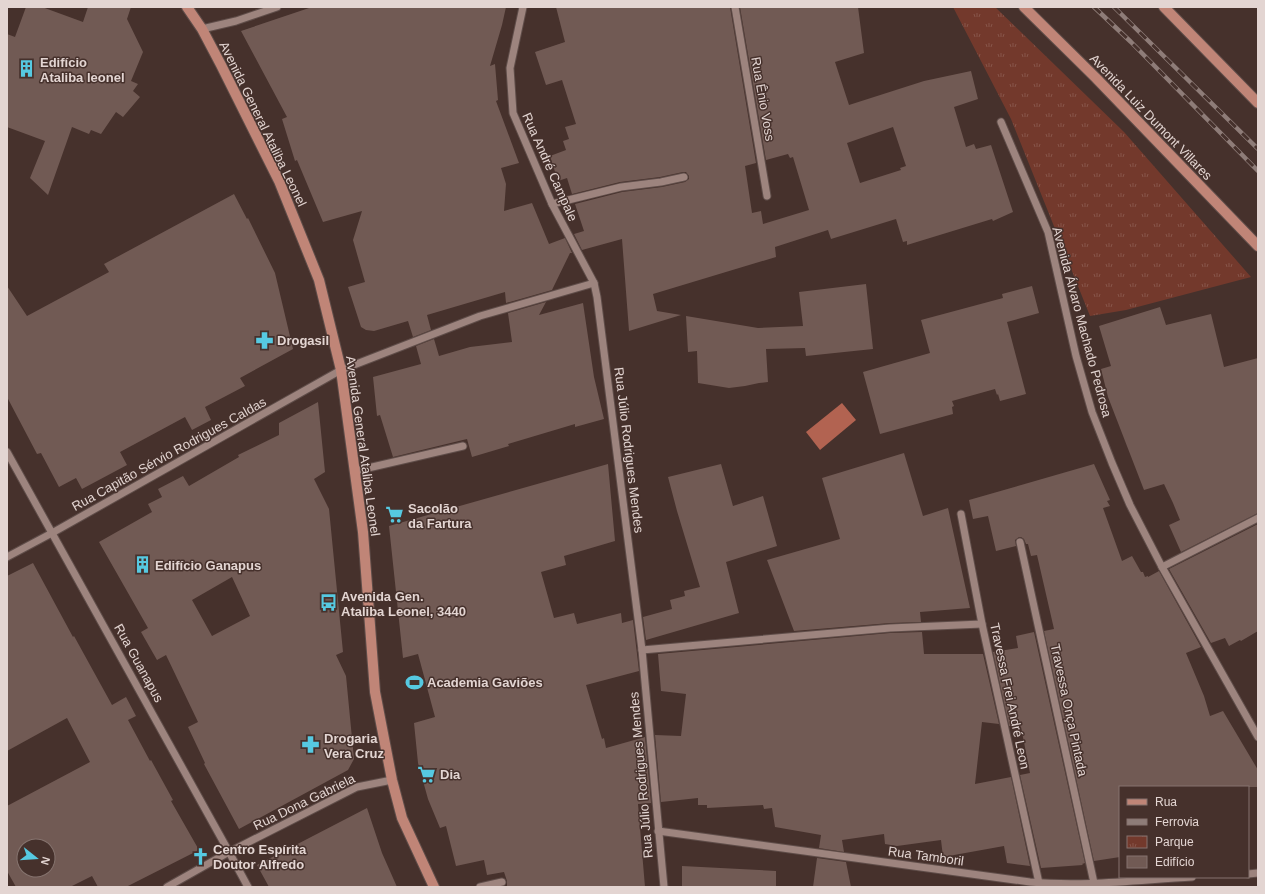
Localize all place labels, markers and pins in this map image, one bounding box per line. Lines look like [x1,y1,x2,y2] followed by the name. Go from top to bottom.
[40,55,125,85] place label: Edifício Ataliba leonel
[17,59,37,79] building icon: Edifício Ataliba leonel
[254,330,274,350] pharmacy icon: Drogasil
[277,333,329,348] place label: Drogasil
[408,501,472,531] place label: Sacolão da Fartura
[385,505,405,525] supermarket icon: Sacolão da Fartura
[132,555,152,575] building icon: Edifício Ganapus
[155,558,261,573] place label: Edifício Ganapus
[341,589,466,619] place label: Avenida Gen. Ataliba Leonel, 3440
[318,593,338,613] bus stop icon: Avenida Gen. Ataliba Leonel, 3440
[404,672,424,692] sports icon: Academia Gaviões
[427,675,543,690] place label: Academia Gaviões
[324,731,384,761] place label: Drogaria Vera Cruz
[301,735,321,755] pharmacy icon: Drogaria Vera Cruz
[417,764,437,784] supermarket icon: Dia
[440,767,461,782] place label: Dia
[213,842,307,872] place label: Centro Espírita Doutor Alfredo
[190,846,210,866] church icon: Centro Espírita Doutor Alfredo

